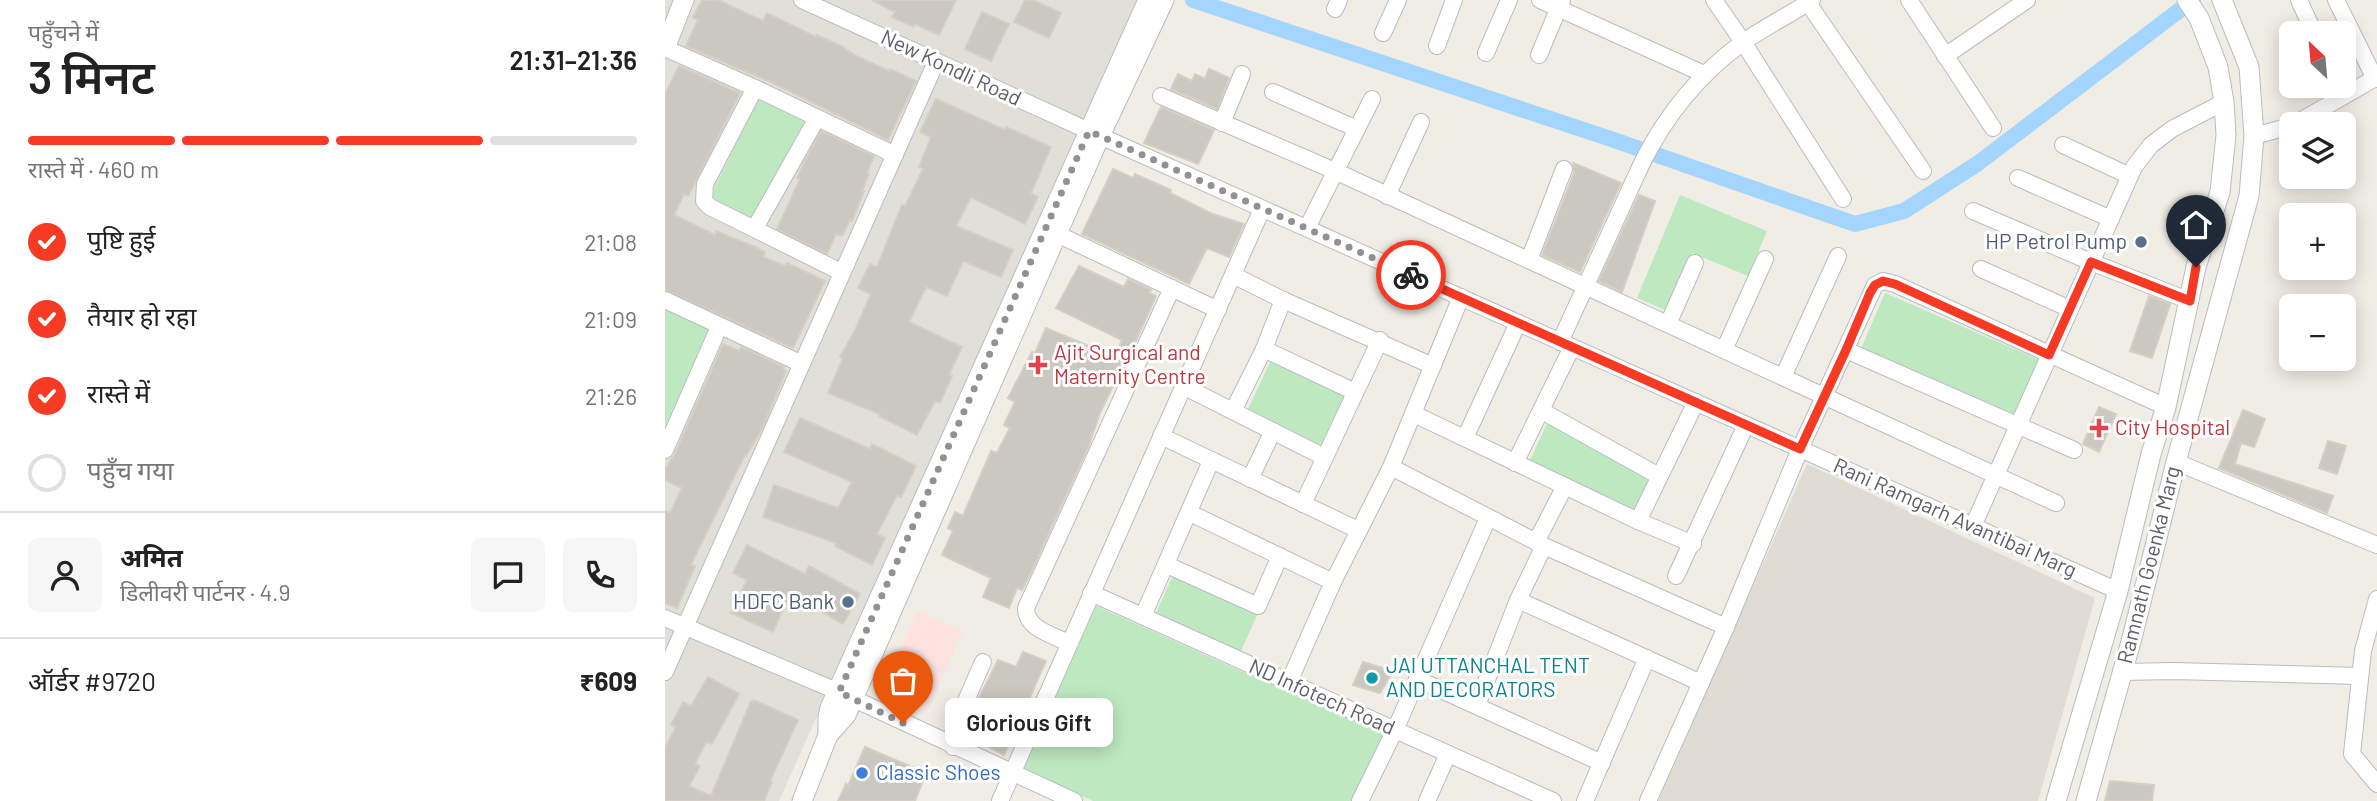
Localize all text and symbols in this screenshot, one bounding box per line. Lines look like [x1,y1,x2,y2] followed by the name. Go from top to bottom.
[28,18,99,46] text: पहुँचने में
[2279,21,2355,98] north arrow
[2279,21,2356,371] map controls
[878,23,1026,110] street label: New Kondli Road
[509,44,637,75] text: 21:31–21:36
[28,48,155,103] text: 3 मिनट
[2279,112,2356,189] button: layers
[28,155,159,183] text: रास्ते में · 460 m
[2166,195,2226,267] pin
[2279,203,2356,280] button: +
[2177,206,2215,244] icon: home
[28,223,66,261] icon: check
[87,223,155,254] text: पुष्टि हुई
[584,228,637,256] text: 21:08
[1985,228,2127,253] place label: HP Petrol Pump
[2133,234,2149,250] marker: HP Petrol Pump
[1376,240,1446,310] courier
[1392,256,1430,294] icon: bike
[2279,294,2356,371] button: −
[28,300,66,338] icon: check
[87,300,196,331] text: तैयार हो रहा
[584,305,637,333] text: 21:09
[1054,339,1206,388] place label: Ajit Surgical and Maternity Centre
[1028,355,1048,375] marker: Ajit Surgical and Maternity Centre
[28,377,66,415] icon: check
[87,377,150,408] text: रास्ते में
[585,382,637,410] text: 21:26
[2115,414,2230,439] place label: City Hospital
[2089,418,2109,438] marker: City Hospital
[1830,452,2081,582] street label: Rani Ramgarh Avantibai Marg
[87,454,174,485] text: पहुँच गया
[2111,463,2184,666] street label: Ramnath Goenka Marg
[28,538,102,612] button: person
[471,538,545,612] button: chat
[563,538,637,612] button: phone
[120,541,183,572] text: अमित
[120,578,290,606] text: डिलीवरी पार्टनर · 4.9
[733,588,834,613] place label: HDFC Bank
[840,594,856,610] marker: HDFC Bank
[873,651,933,723] pin
[1246,652,1399,739] street label: ND Infotech Road
[1386,652,1590,701] place label: JAI UTTANCHAL TENT AND DECORATORS
[884,662,922,700] icon: bag
[28,665,156,696] text: ऑर्डर #9720
[580,665,637,696] text: ₹609
[1364,670,1380,686] marker: JAI UTTANCHAL TENT AND DECORATORS
[945,698,1113,748] callout: Glorious Gift
[966,708,1092,736] text: Glorious Gift
[876,759,1001,784] place label: Classic Shoes
[854,765,870,781] marker: Classic Shoes

